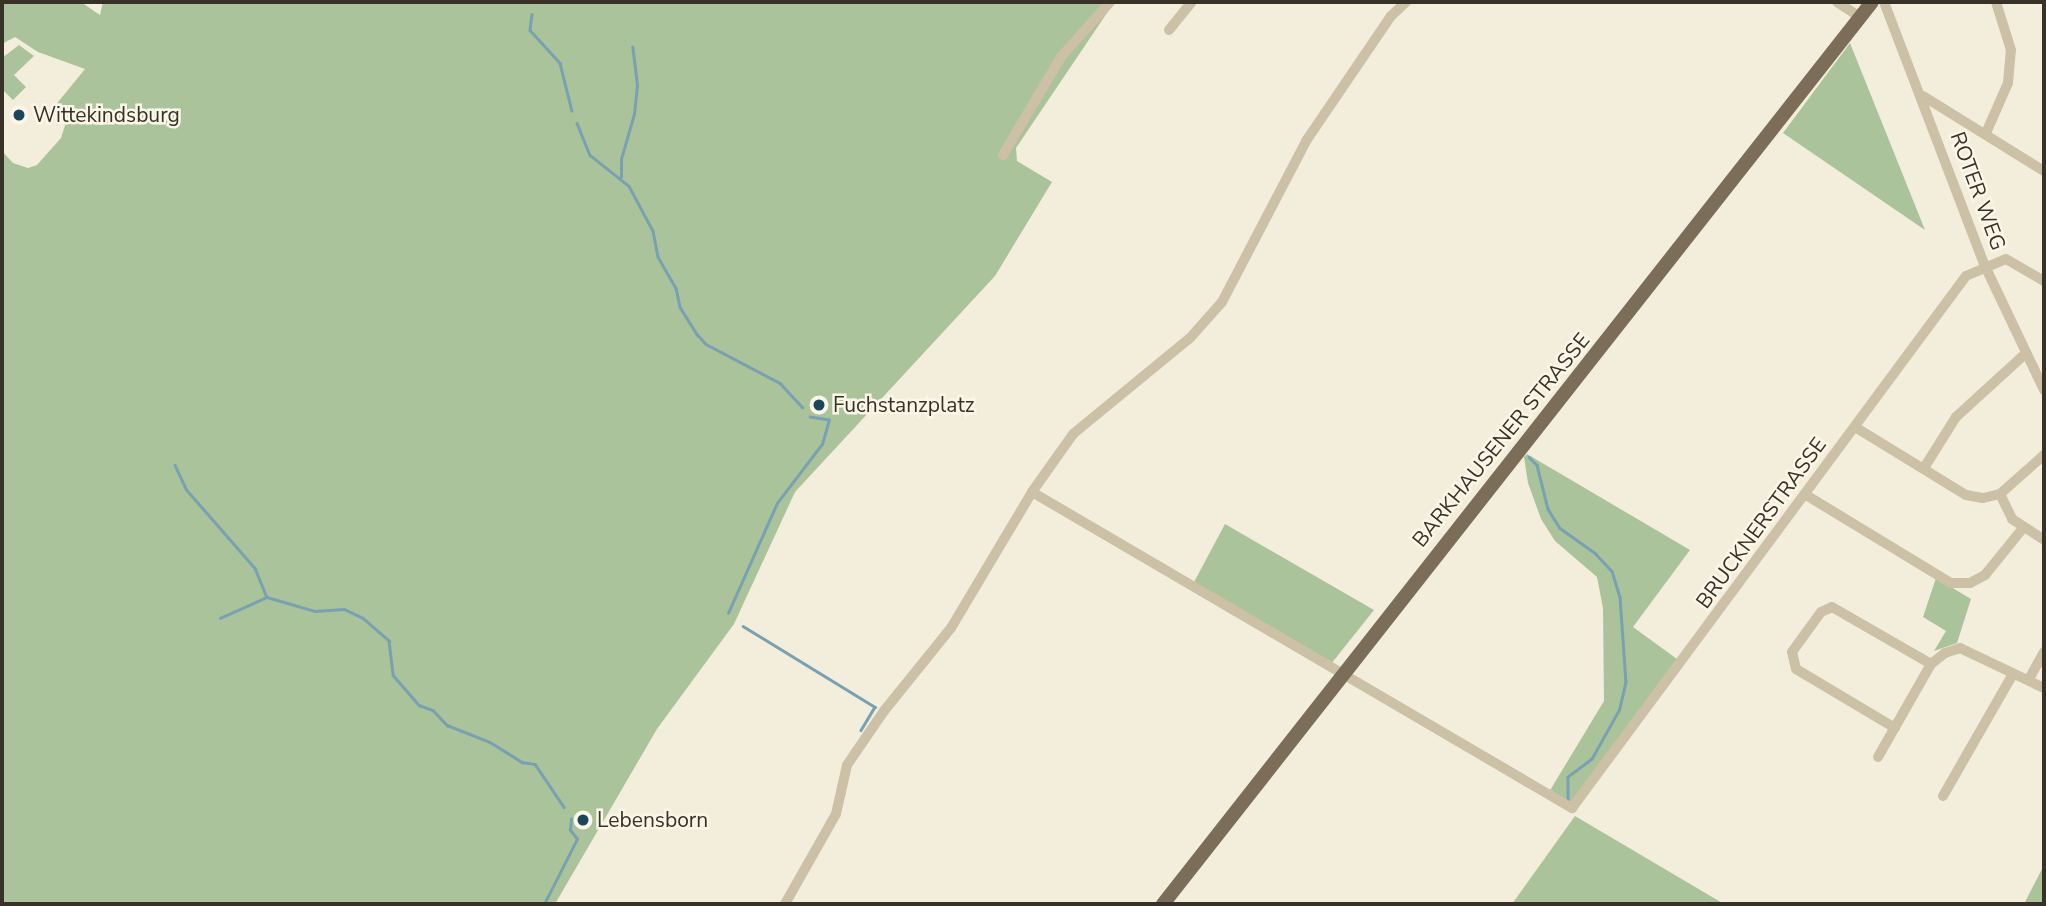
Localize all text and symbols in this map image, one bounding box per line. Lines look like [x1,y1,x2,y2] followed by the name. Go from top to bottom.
[33,102,180,128] place label: Wittekindsburg
[11,107,27,123] marker: Wittekindsburg
[1945,128,2011,254] street label: ROTER WEG
[1407,328,1595,552] street label: BARKHAUSENER STRASSE
[833,392,974,418] place label: Fuchstanzplatz
[811,397,827,413] marker: Fuchstanzplatz
[1691,433,1831,613] street label: BRUCKNERSTRASSE
[597,807,708,833] place label: Lebensborn
[575,812,591,828] marker: Lebensborn

